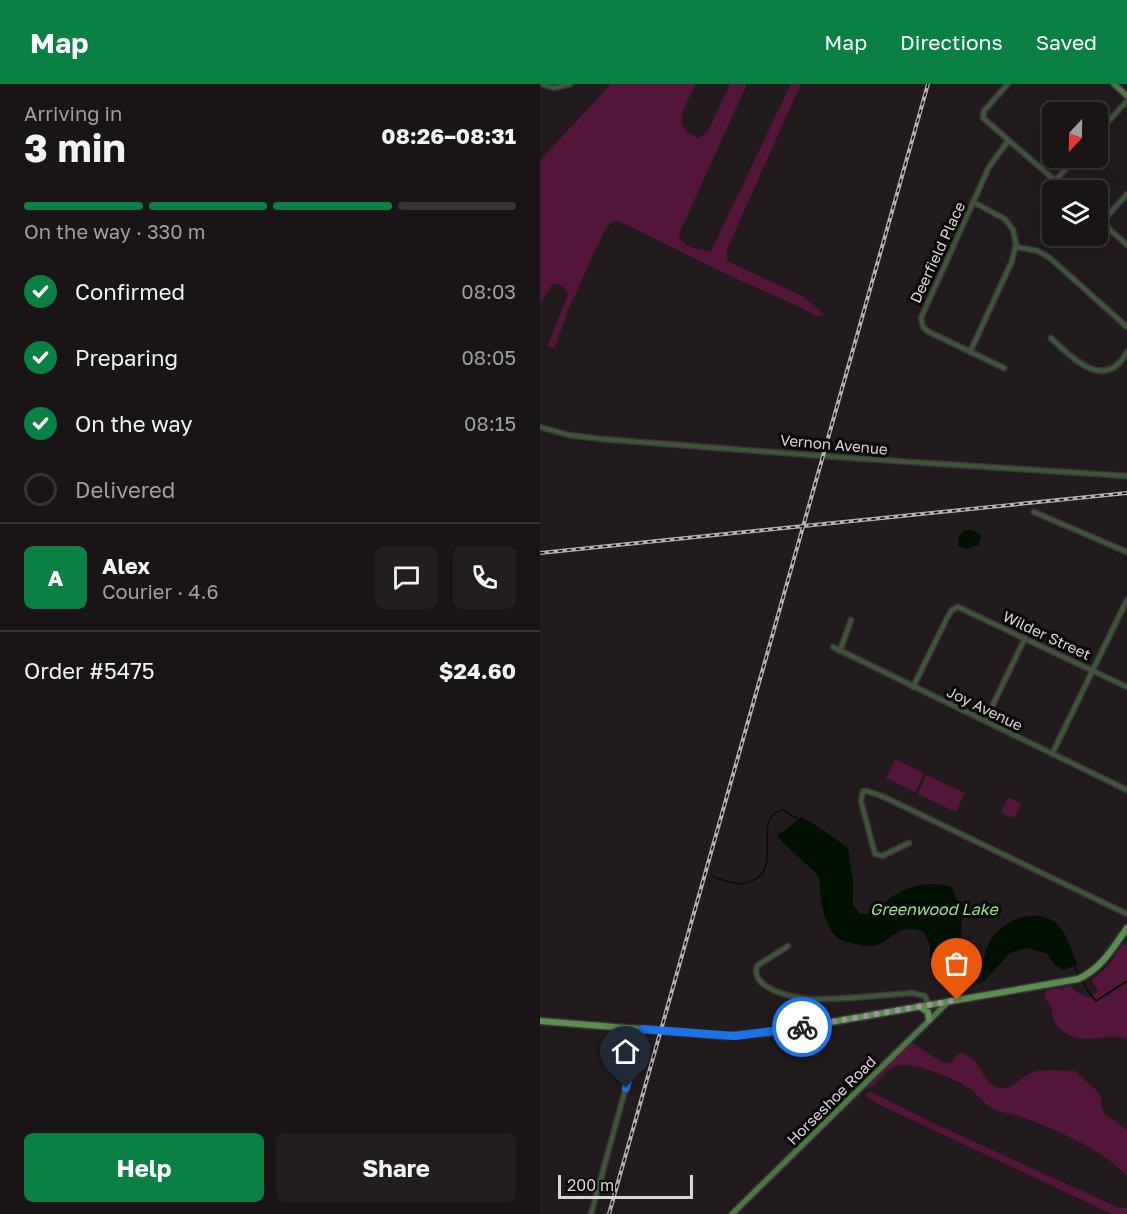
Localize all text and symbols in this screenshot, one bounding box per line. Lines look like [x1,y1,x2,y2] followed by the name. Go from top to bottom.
[30,26,88,59] text: Map
[824,29,867,55] text: Map
[900,29,1003,55] text: Directions
[1036,29,1097,55] text: Saved
[24,101,122,125] text: Arriving in
[1042,102,1108,168] north arrow
[1042,102,1108,246] map controls
[381,122,516,149] text: 08:26–08:31
[24,124,126,171] text: 3 min
[1042,180,1108,246] button: layers
[906,198,968,306] street label: Deerfield Place
[24,219,205,243] text: On the way · 330 m
[24,275,57,308] icon: check
[75,278,185,305] text: Confirmed
[461,279,516,303] text: 08:03
[24,341,57,374] icon: check
[75,344,178,371] text: Preparing
[461,345,516,369] text: 08:05
[24,407,57,440] icon: check
[75,410,193,437] text: On the way
[464,411,516,435] text: 08:15
[779,430,889,458] street label: Vernon Avenue
[75,476,175,503] text: Delivered
[375,546,438,609] button: chat
[453,546,516,609] button: phone
[102,552,150,579] text: Alex
[48,564,63,591] text: A
[102,579,219,603] text: Courier · 4.6
[1000,607,1094,663] street label: Wilder Street
[24,657,155,684] text: Order #5475
[439,657,516,684] text: $24.60
[944,682,1026,734] street label: Joy Avenue
[870,899,1000,919] water label: Greenwood Lake
[931,938,982,1000] pin
[940,947,973,980] icon: bag
[772,997,832,1057] courier
[786,1011,819,1044] icon: bike
[600,1026,651,1088] pin
[609,1035,642,1068] icon: home
[783,1052,879,1148] street label: Horseshoe Road
[24,1133,264,1202] button: Help
[276,1133,516,1202] button: Share
[558,1172,693,1200] scale bar
[567,1175,614,1195] text: 200 m

